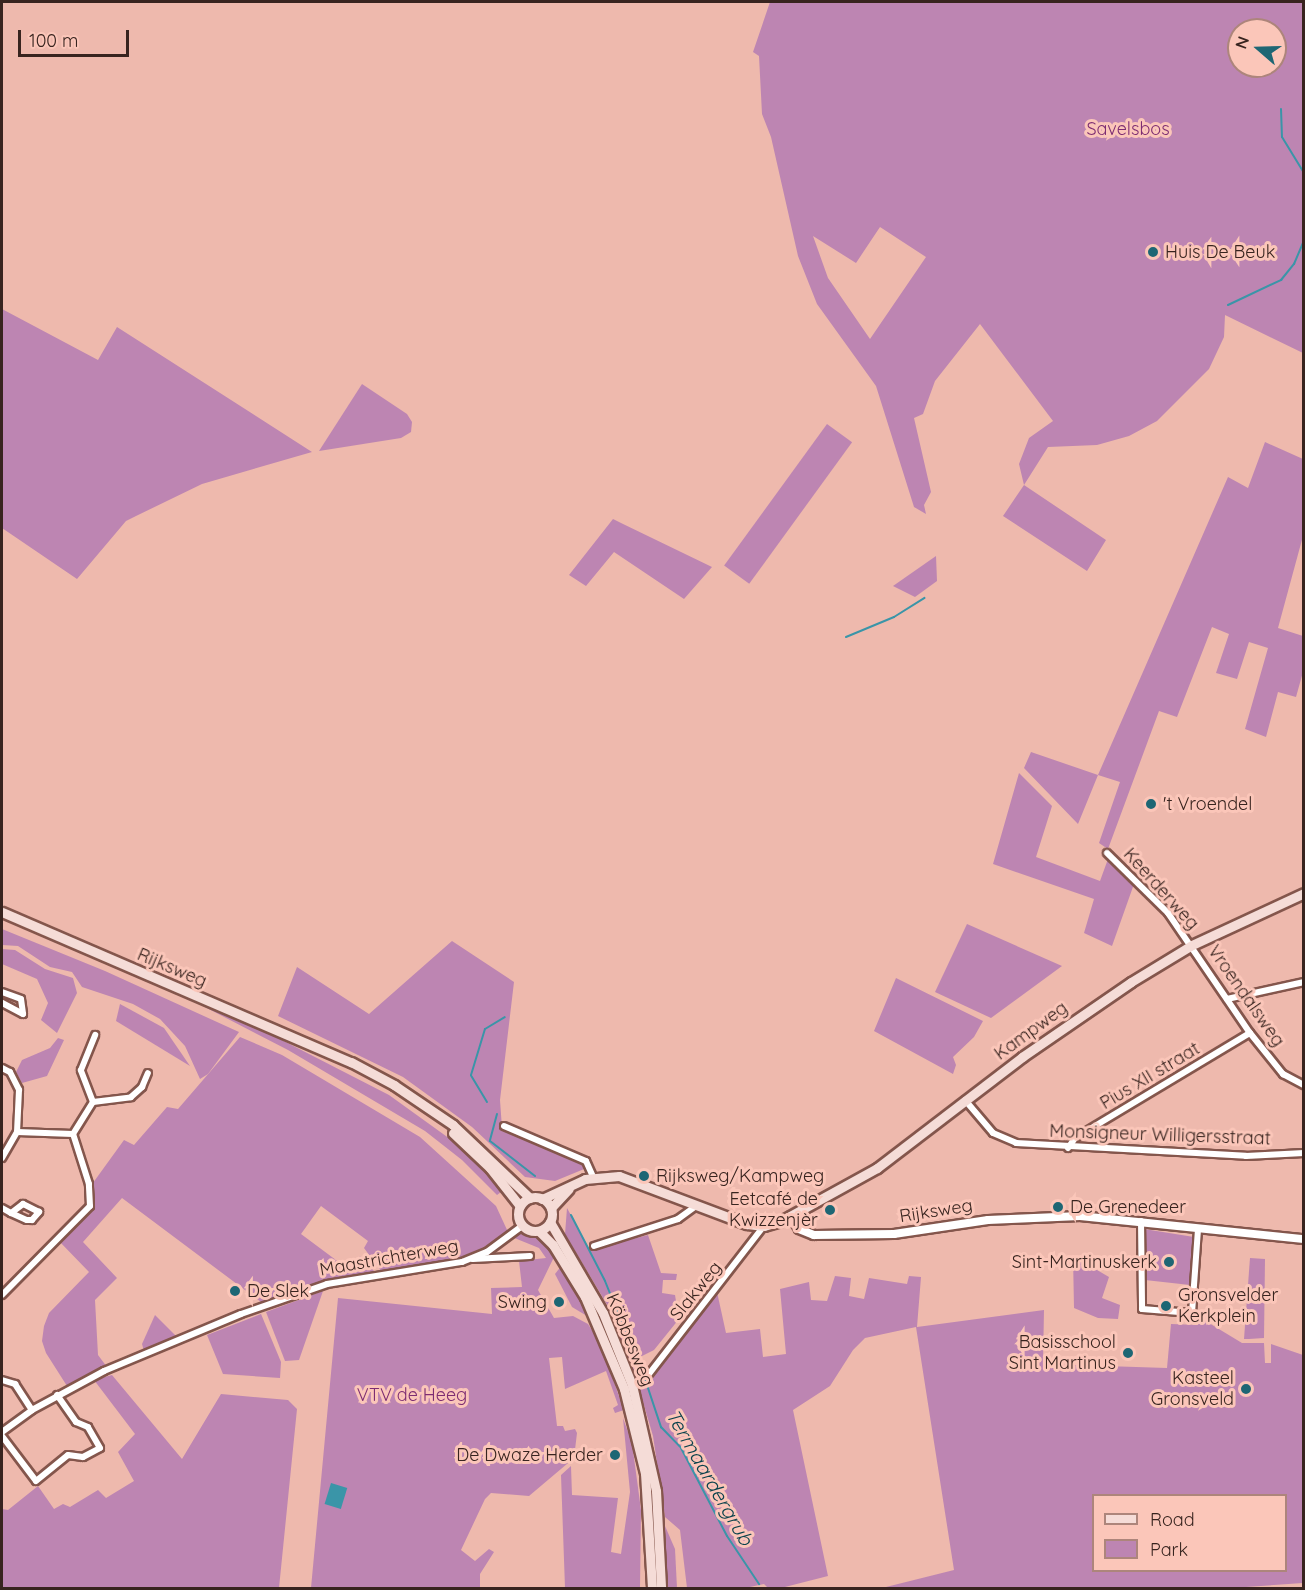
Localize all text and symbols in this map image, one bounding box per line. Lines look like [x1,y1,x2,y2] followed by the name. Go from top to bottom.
[21,18,132,56] scale bar
[1227,18,1287,78] north arrow
[29,29,78,52] text: 100 m
[1231,34,1253,51] text: N
[1086,118,1170,140] park label: Savelsbos
[1165,241,1275,263] place label: Huis De Beuk
[1146,245,1160,259] marker: Huis De Beuk
[1163,793,1252,815] place label: 't Vroendel
[1144,797,1158,811] marker: 't Vroendel
[1119,844,1203,934] street label: Keerderweg
[1203,941,1289,1051] street label: Vroendalsweg
[134,944,210,992] street label: Rijksweg
[990,997,1072,1065] street label: Kampweg
[1096,1038,1204,1114] street label: Pius XII straat
[1049,1120,1271,1150] street label: Monsigneur Willigersstraat
[656,1165,824,1187] place label: Rijksweg/Kampweg
[637,1169,651,1183] marker: Rijksweg/Kampweg
[729,1189,818,1232] place label: Eetcafé de Kwizzenjèr
[898,1195,974,1227] street label: Rijksweg
[1070,1196,1186,1218] place label: De Grenedeer
[1051,1200,1065,1214] marker: De Grenedeer
[823,1203,837,1217] marker: Eetcafé de Kwizzenjèr
[318,1235,460,1281] street label: Maastrichterweg
[1012,1251,1157,1273] place label: Sint-Martinuskerk
[1162,1255,1176,1269] marker: Sint-Martinuskerk
[666,1257,726,1325] street label: Slakweg
[247,1280,309,1302] place label: De Slek
[228,1284,242,1298] marker: De Slek
[1178,1285,1278,1328] place label: Gronsvelder Kerkplein
[602,1290,658,1390] street label: Köbbesweg
[498,1291,547,1313] place label: Swing
[552,1295,566,1309] marker: Swing
[1159,1299,1173,1313] marker: Gronsvelder Kerkplein
[1009,1332,1116,1374] place label: Basisschool Sint Martinus
[1121,1346,1135,1360] marker: Basisschool Sint Martinus
[1151,1368,1234,1410] place label: Kasteel Gronsveld
[1239,1382,1253,1396] marker: Kasteel Gronsveld
[357,1384,467,1406] park label: VTV de Heeg
[661,1405,759,1549] water label: Termaardergrub
[456,1444,603,1466] place label: De Dwaze Herder
[608,1448,622,1462] marker: De Dwaze Herder
[1092,1494,1287,1572] legend
[1150,1508,1195,1531] text: Road
[1150,1538,1188,1561] text: Park

